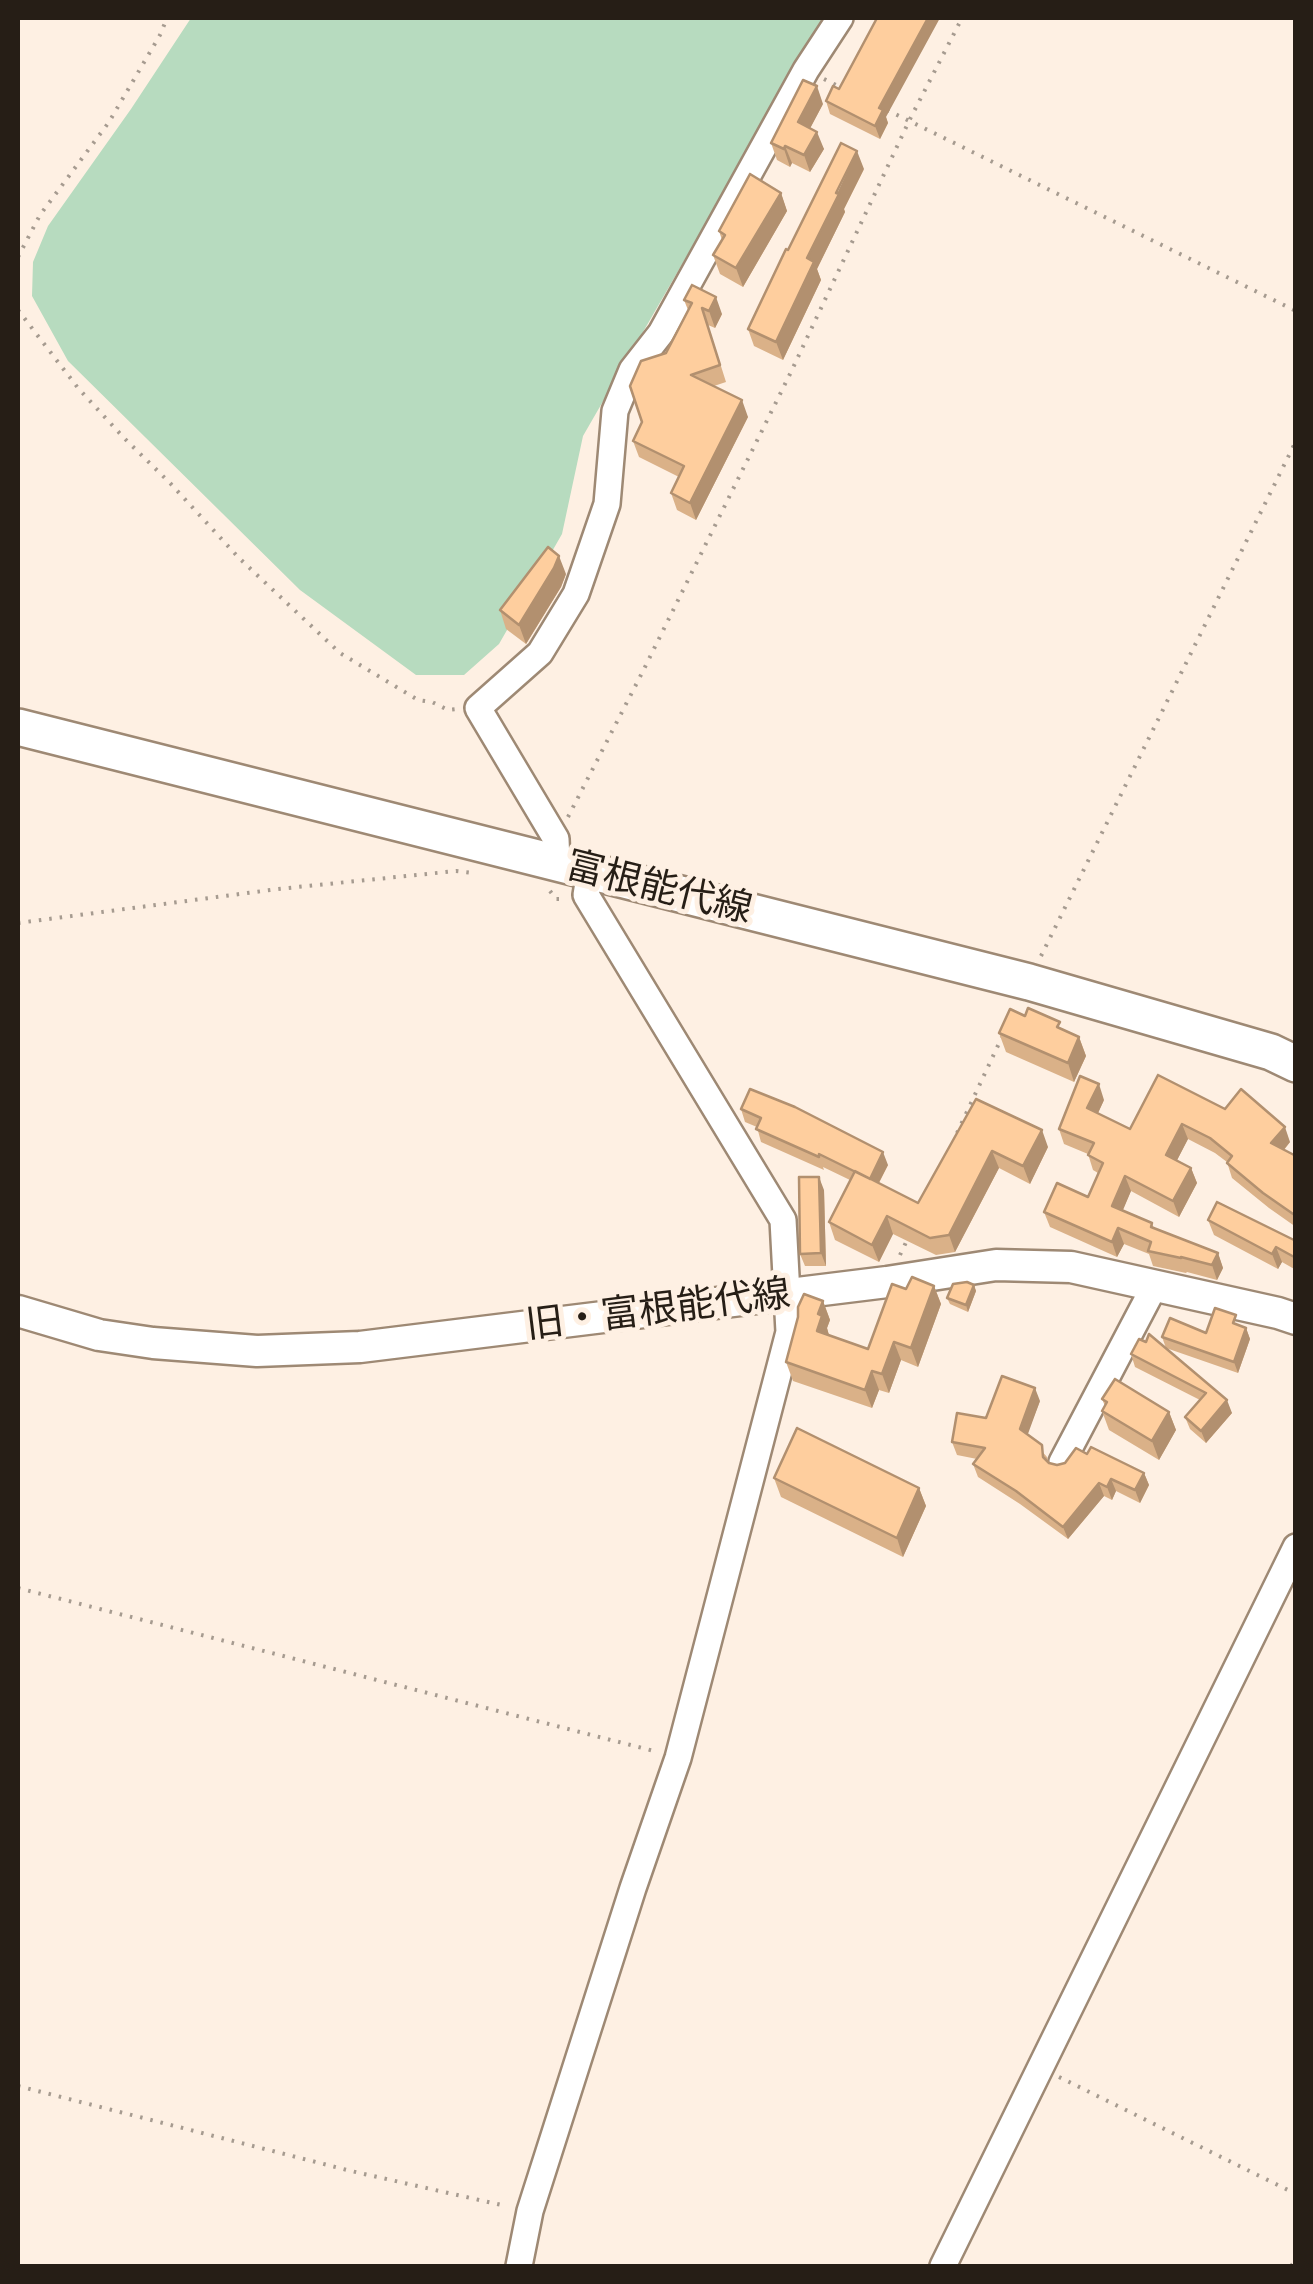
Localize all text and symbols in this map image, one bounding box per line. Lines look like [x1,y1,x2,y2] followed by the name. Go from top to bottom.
[561,843,757,933] street label: 富根能代線
[523,1271,793,1349] street label: 旧・富根能代線

